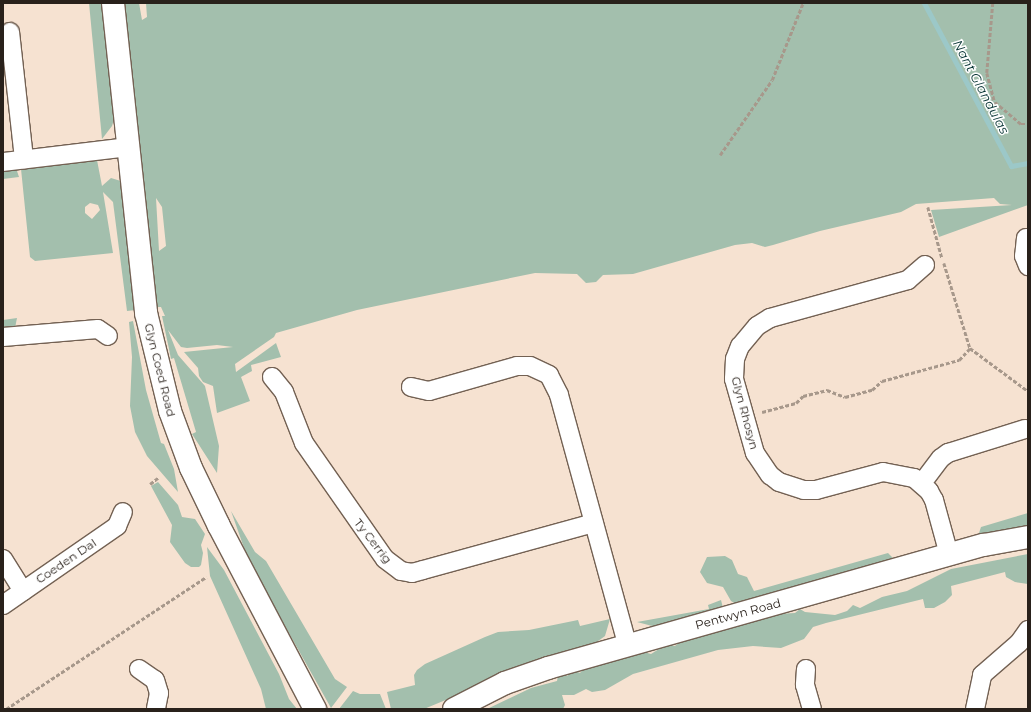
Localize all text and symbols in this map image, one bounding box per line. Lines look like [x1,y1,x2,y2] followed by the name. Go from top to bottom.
[950,37,1012,137] water label: Nant Glandulas
[141,322,179,418] street label: Glyn Coed Road
[728,375,762,451] street label: Glyn Rhosyn
[351,516,395,566] street label: Ty Cerrig
[33,535,99,587] street label: Coeden Dal
[694,596,782,632] street label: Pentwyn Road

